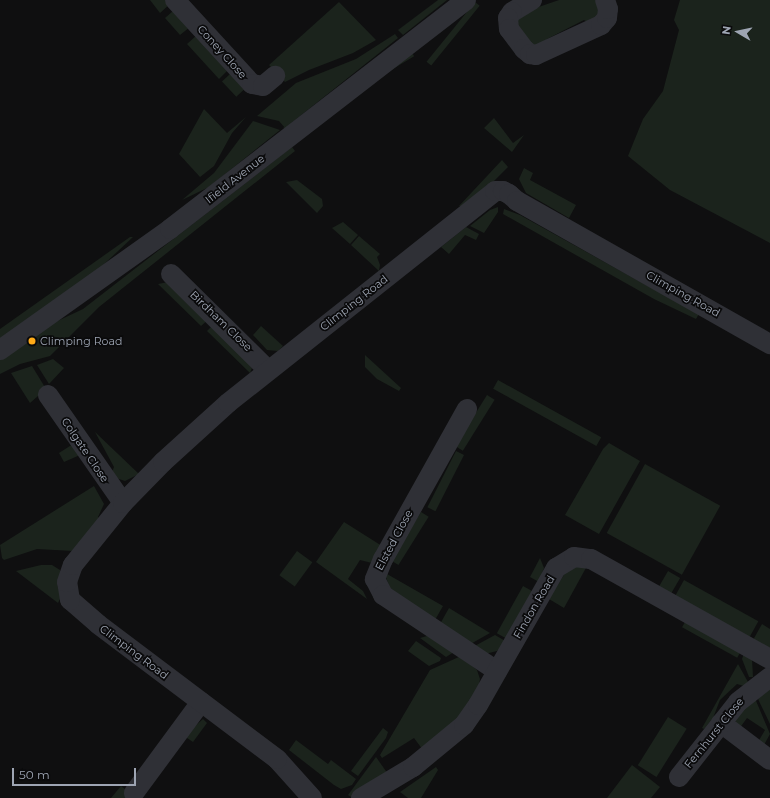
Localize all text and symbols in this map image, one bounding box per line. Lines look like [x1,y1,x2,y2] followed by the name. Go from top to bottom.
[718,12,758,52] north arrow
[195,23,249,81] street label: Coney Close
[719,25,734,36] text: N
[203,152,267,206] street label: Ifield Avenue
[644,268,722,320] street label: Climping Road
[317,272,391,334] street label: Climping Road
[187,288,255,354] street label: Birdham Close
[40,334,122,348] place label: Climping Road
[27,336,37,346] marker: Climping Road
[59,415,111,485] street label: Colgate Close
[373,508,415,572] street label: Elsted Close
[511,573,557,641] street label: Findon Road
[97,622,171,682] street label: Climping Road
[682,695,746,771] street label: Fernhurst Close
[14,760,138,786] scale bar
[19,767,50,782] text: 50 m

